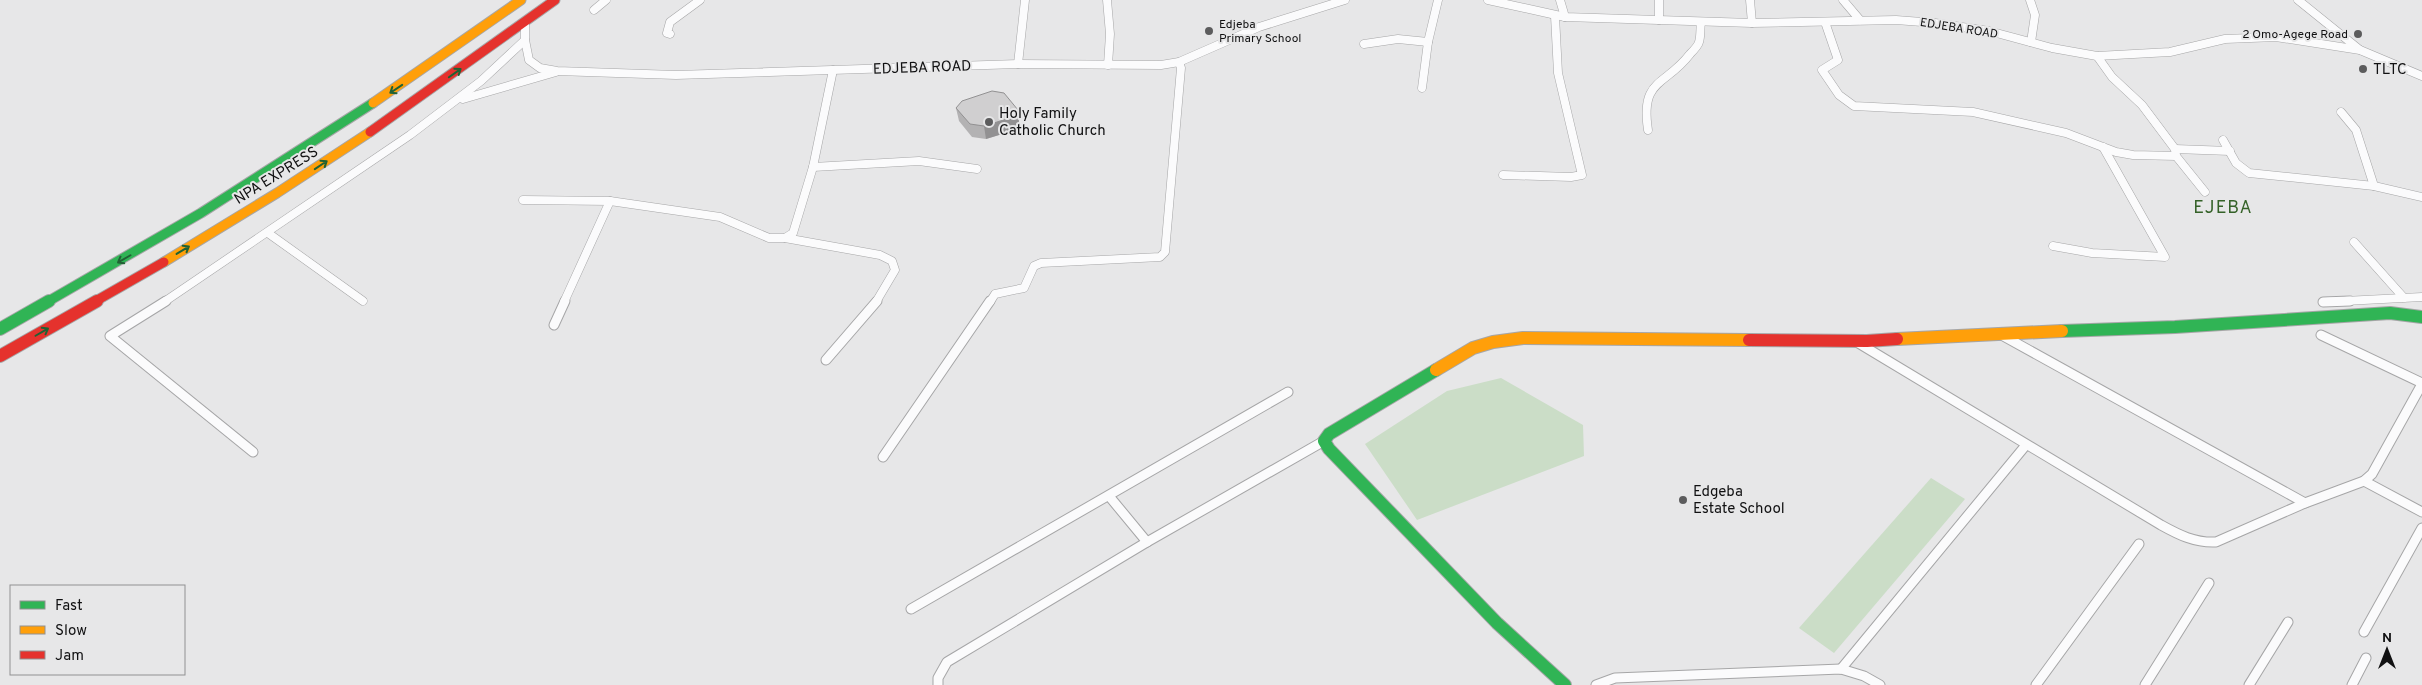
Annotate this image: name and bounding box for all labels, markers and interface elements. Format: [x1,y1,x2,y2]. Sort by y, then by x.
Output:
street label: EDJEBA ROAD [1919,15,1999,43]
place label: Edjeba Primary School [1219,17,1302,47]
marker: Edjeba Primary School [1203,25,1215,37]
place label: 2 Omo-Agege Road [2242,27,2348,43]
marker: 2 Omo-Agege Road [2352,28,2364,40]
street label: EDJEBA ROAD [872,57,972,80]
place label: TLTC [2373,61,2407,80]
marker: TLTC [2357,63,2369,75]
one-way arrow [448,68,462,78]
one-way arrow [389,84,403,94]
place label: Holy Family Catholic Church [999,105,1106,141]
marker: Holy Family Catholic Church [983,116,995,128]
street label: NPA EXPRESS [231,143,322,210]
one-way arrow [314,160,328,170]
district label: EJEBA [2193,197,2253,220]
one-way arrow [175,245,189,255]
one-way arrow [118,254,132,264]
one-way arrow [35,327,50,337]
place label: Edgeba Estate School [1693,483,1785,519]
marker: Edgeba Estate School [1677,494,1689,506]
legend [10,585,185,675]
text: Fast [55,597,83,616]
text: Slow [55,622,87,641]
north arrow [2362,625,2412,675]
text: N [2382,630,2392,647]
text: Jam [55,647,84,666]

